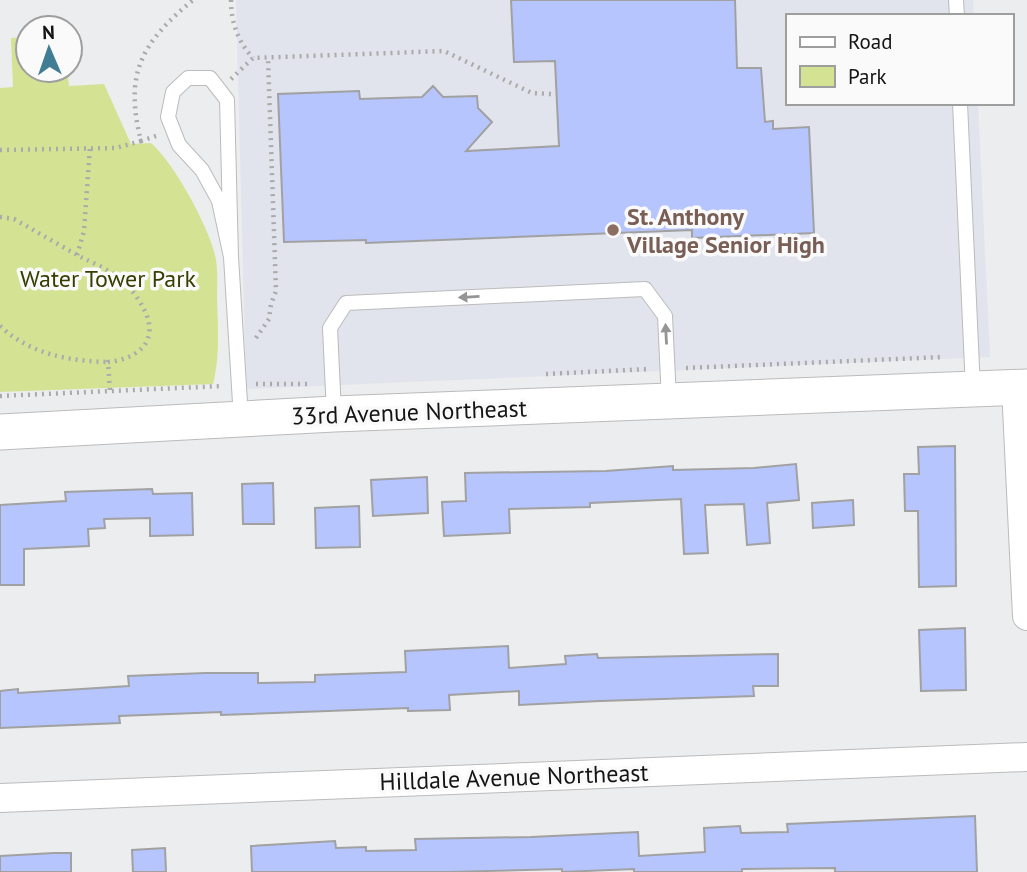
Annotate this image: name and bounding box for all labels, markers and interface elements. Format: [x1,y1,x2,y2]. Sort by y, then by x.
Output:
north arrow [14,14,84,84]
legend [786,14,1013,105]
text: N [42,20,55,44]
text: Road [848,28,892,55]
text: Park [848,63,887,90]
place label: St. Anthony Village Senior High [626,201,825,260]
marker: St. Anthony Village Senior High [605,222,621,238]
park label: Water Tower Park [20,263,196,294]
one-way arrow [458,292,480,303]
one-way arrow [661,322,672,344]
street label: 33rd Avenue Northeast [291,392,527,432]
street label: Hilldale Avenue Northeast [379,757,649,797]

